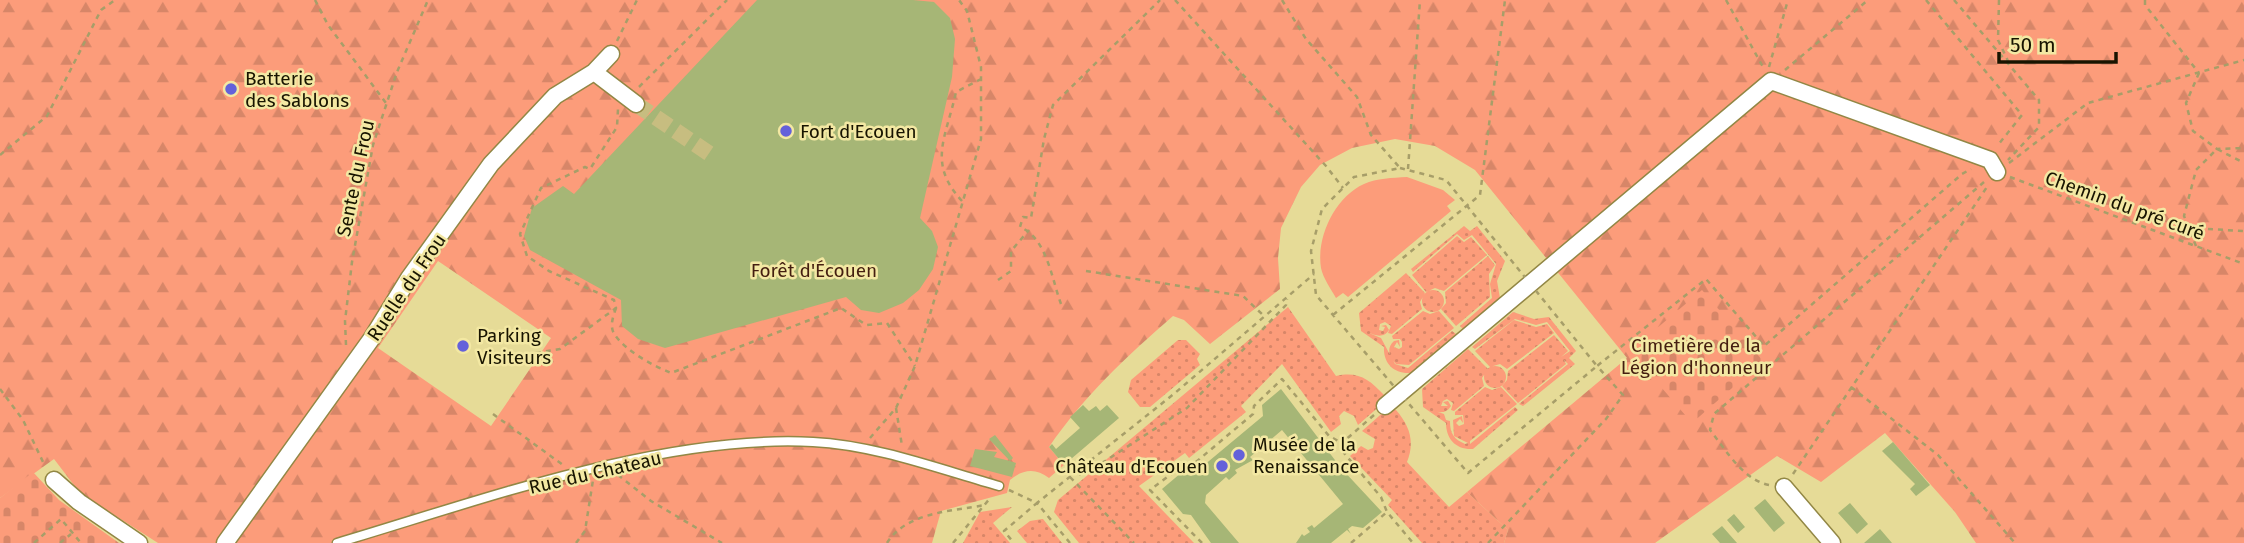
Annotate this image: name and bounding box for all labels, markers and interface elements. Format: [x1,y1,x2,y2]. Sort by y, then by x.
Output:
scale bar [1999,21,2116,65]
text: 50 m [2010,32,2056,58]
place label: Batterie des Sablons [245,67,349,112]
marker: Batterie des Sablons [223,81,239,97]
street label: Sente du Frou [332,118,379,239]
place label: Fort d'Ecouen [800,120,917,143]
marker: Fort d'Ecouen [778,123,794,139]
street label: Chemin du pré curé [2042,166,2208,245]
street label: Ruelle du Frou [362,229,451,345]
park label: Forêt d'Écouen [751,259,877,282]
place label: Parking Visiteurs [477,324,551,369]
park label: Cimetière de la Légion d'honneur [1621,334,1772,379]
marker: Parking Visiteurs [455,338,471,354]
place label: Musée de la Renaissance [1253,433,1359,478]
street label: Rue du Chateau [527,446,664,499]
marker: Musée de la Renaissance [1231,447,1247,463]
place label: Château d'Ecouen [1055,455,1208,478]
marker: Château d'Ecouen [1214,458,1230,474]

